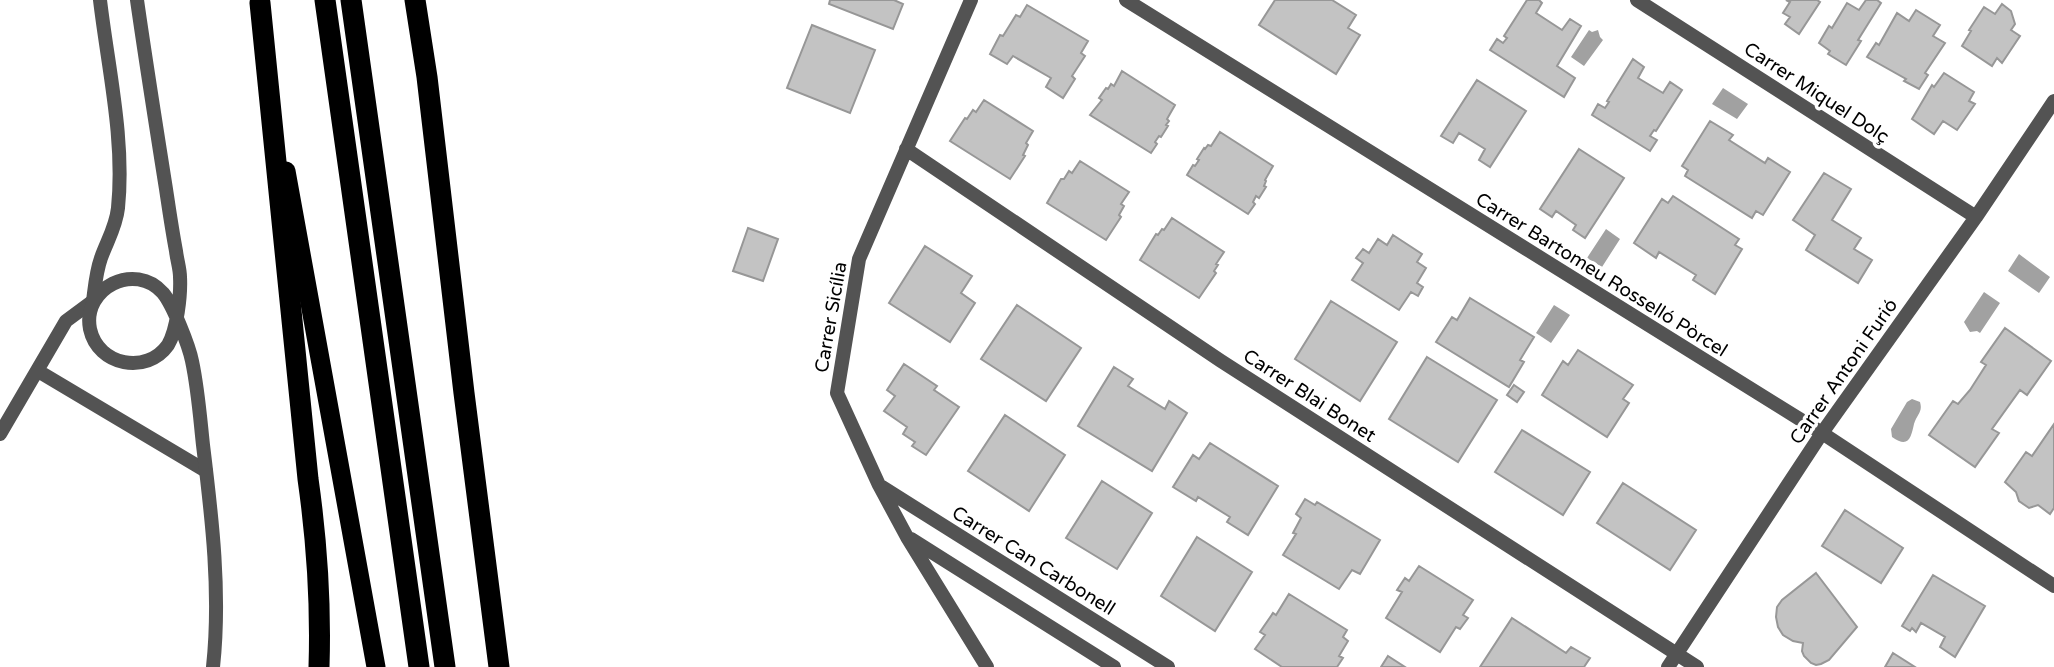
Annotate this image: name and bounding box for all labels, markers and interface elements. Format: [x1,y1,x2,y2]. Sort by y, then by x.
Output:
street label: Carrer Miquel Dolç [1740,38,1893,148]
street label: Carrer Bartomeu Rosselló Pòrcel [1472,188,1731,362]
street label: Carrer Sicília [810,260,852,374]
street label: Carrer Antoni Furió [1785,295,1902,449]
street label: Carrer Blai Bonet [1239,345,1380,447]
street label: Carrer Can Carbonell [948,502,1119,620]

